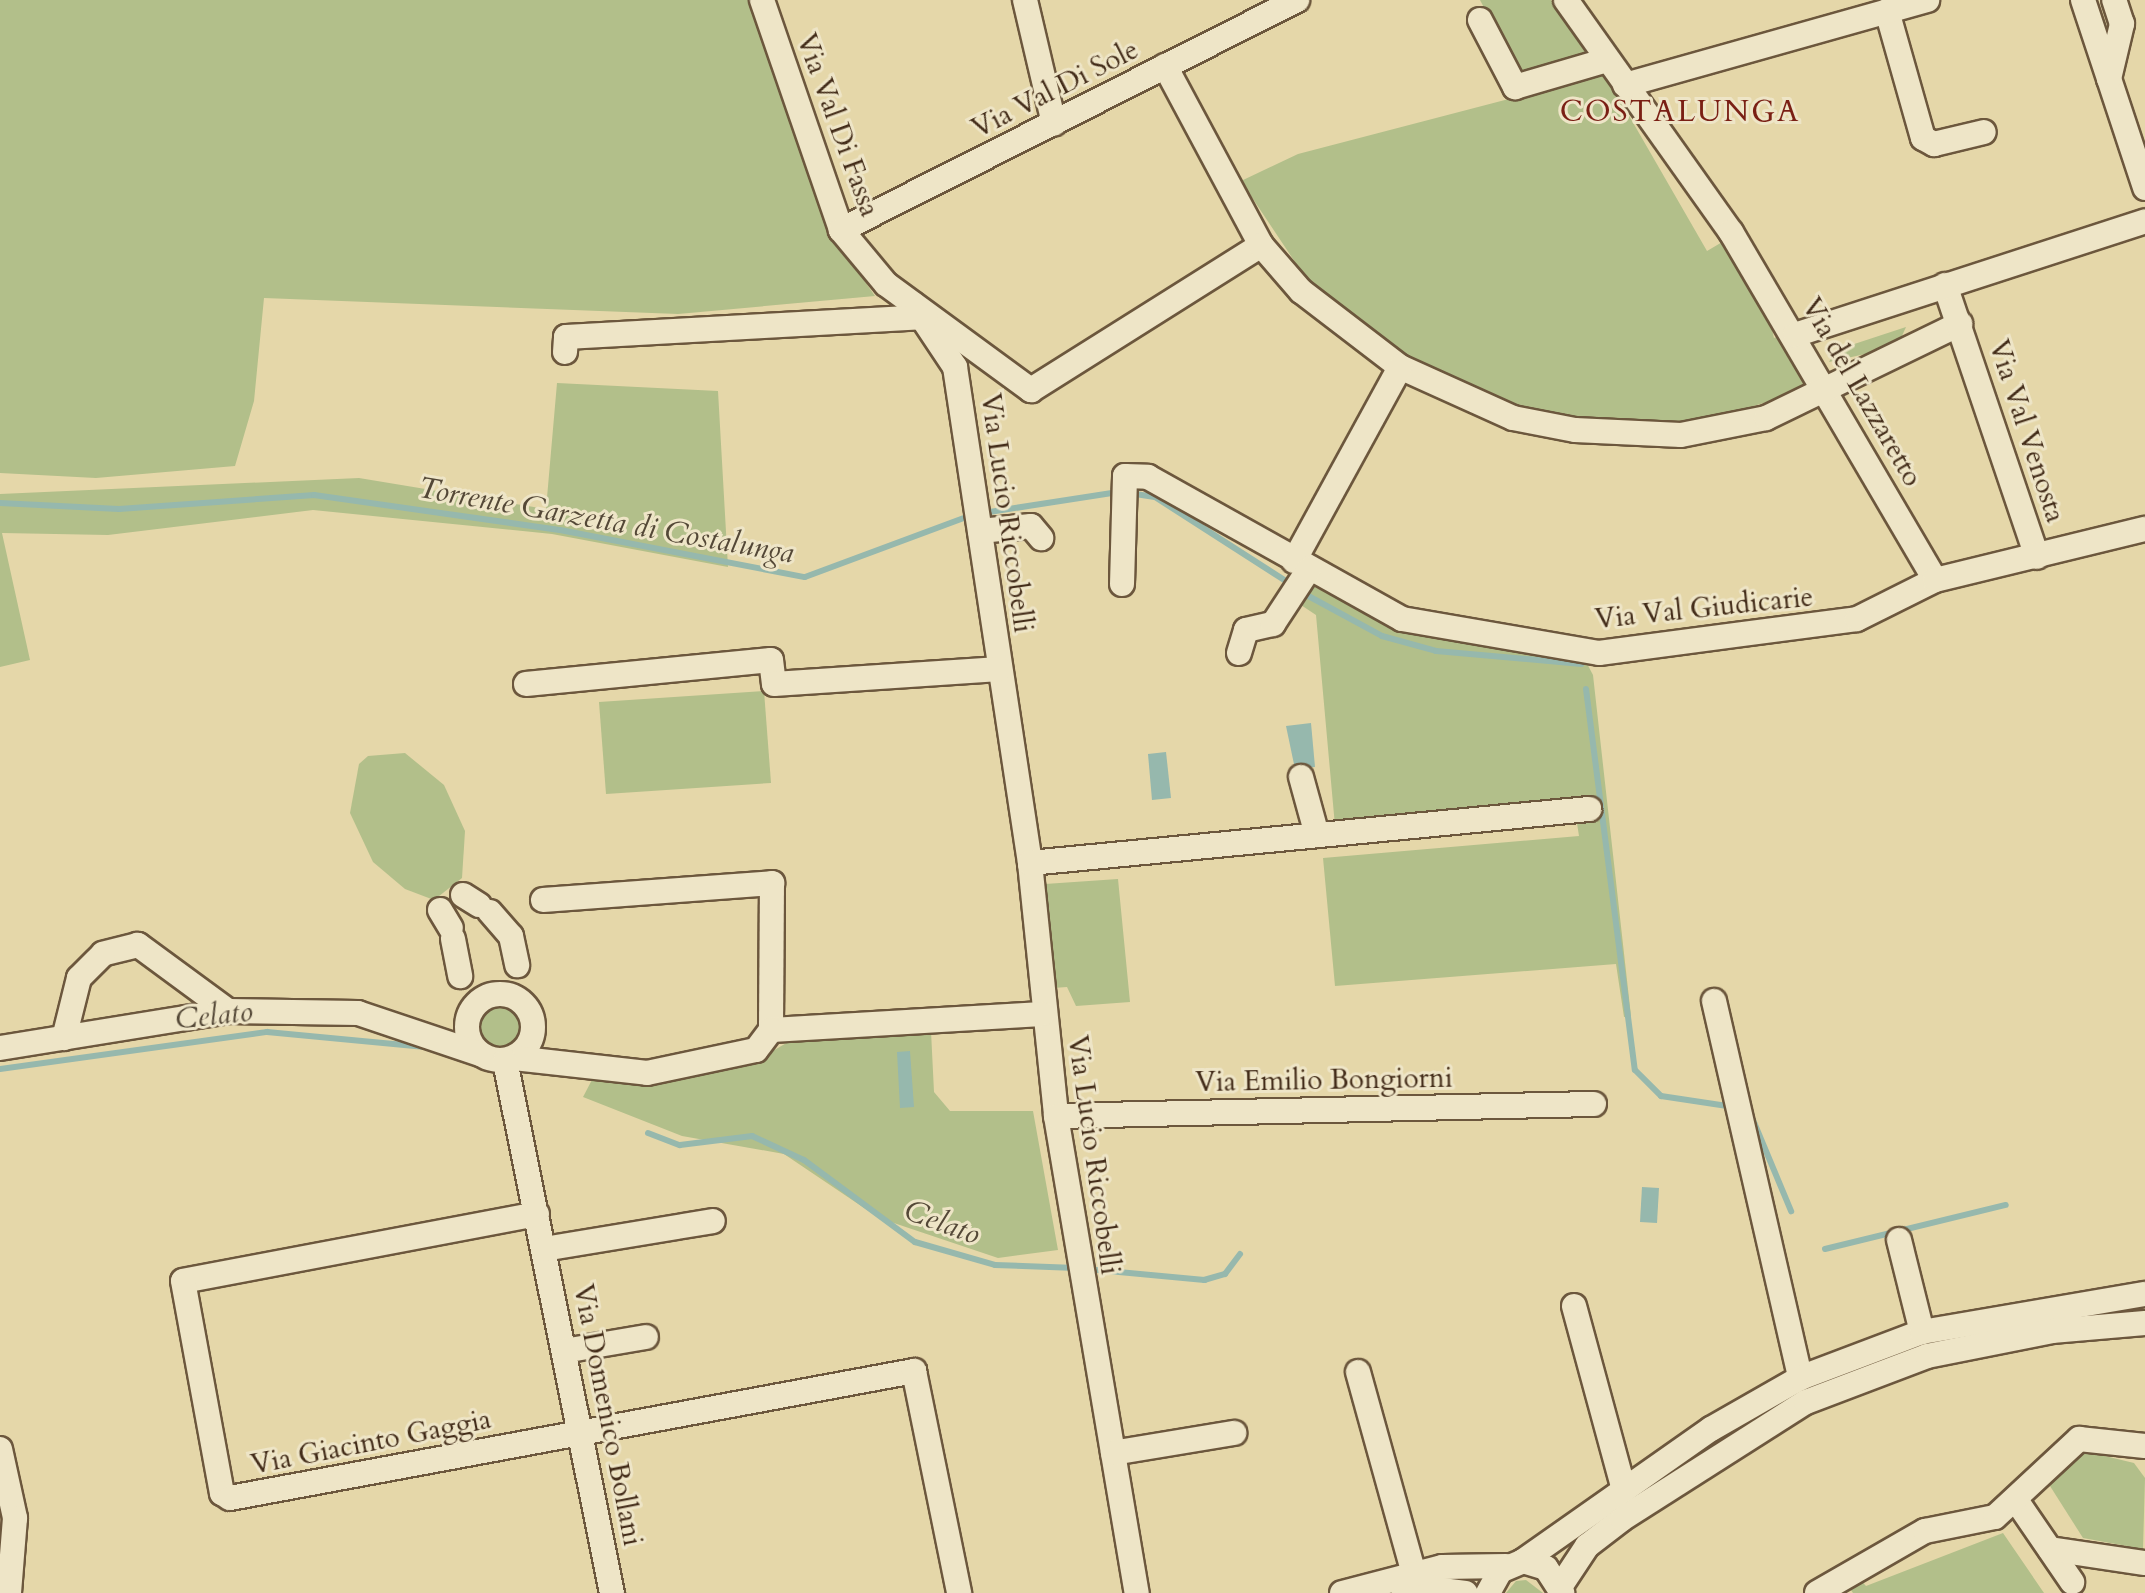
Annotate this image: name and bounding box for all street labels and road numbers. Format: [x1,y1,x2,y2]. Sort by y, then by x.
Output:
street label: Via Val Di Fassa [789,29,887,221]
street label: Via Val Di Sole [966,33,1144,145]
street label: Via del Lazzaretto [1794,292,1930,492]
street label: Via Val Venosta [1982,335,2072,527]
street label: Via Lucio Riccobelli [974,391,1040,635]
street label: Via Val Giudicarie [1593,580,1815,636]
street label: Via Lucio Riccobelli [1061,1033,1127,1277]
street label: Via Emilio Bongiorni [1195,1061,1453,1099]
street label: Via Domenico Bollani [566,1281,650,1549]
street label: Via Giacinto Gaggia [248,1402,494,1482]

